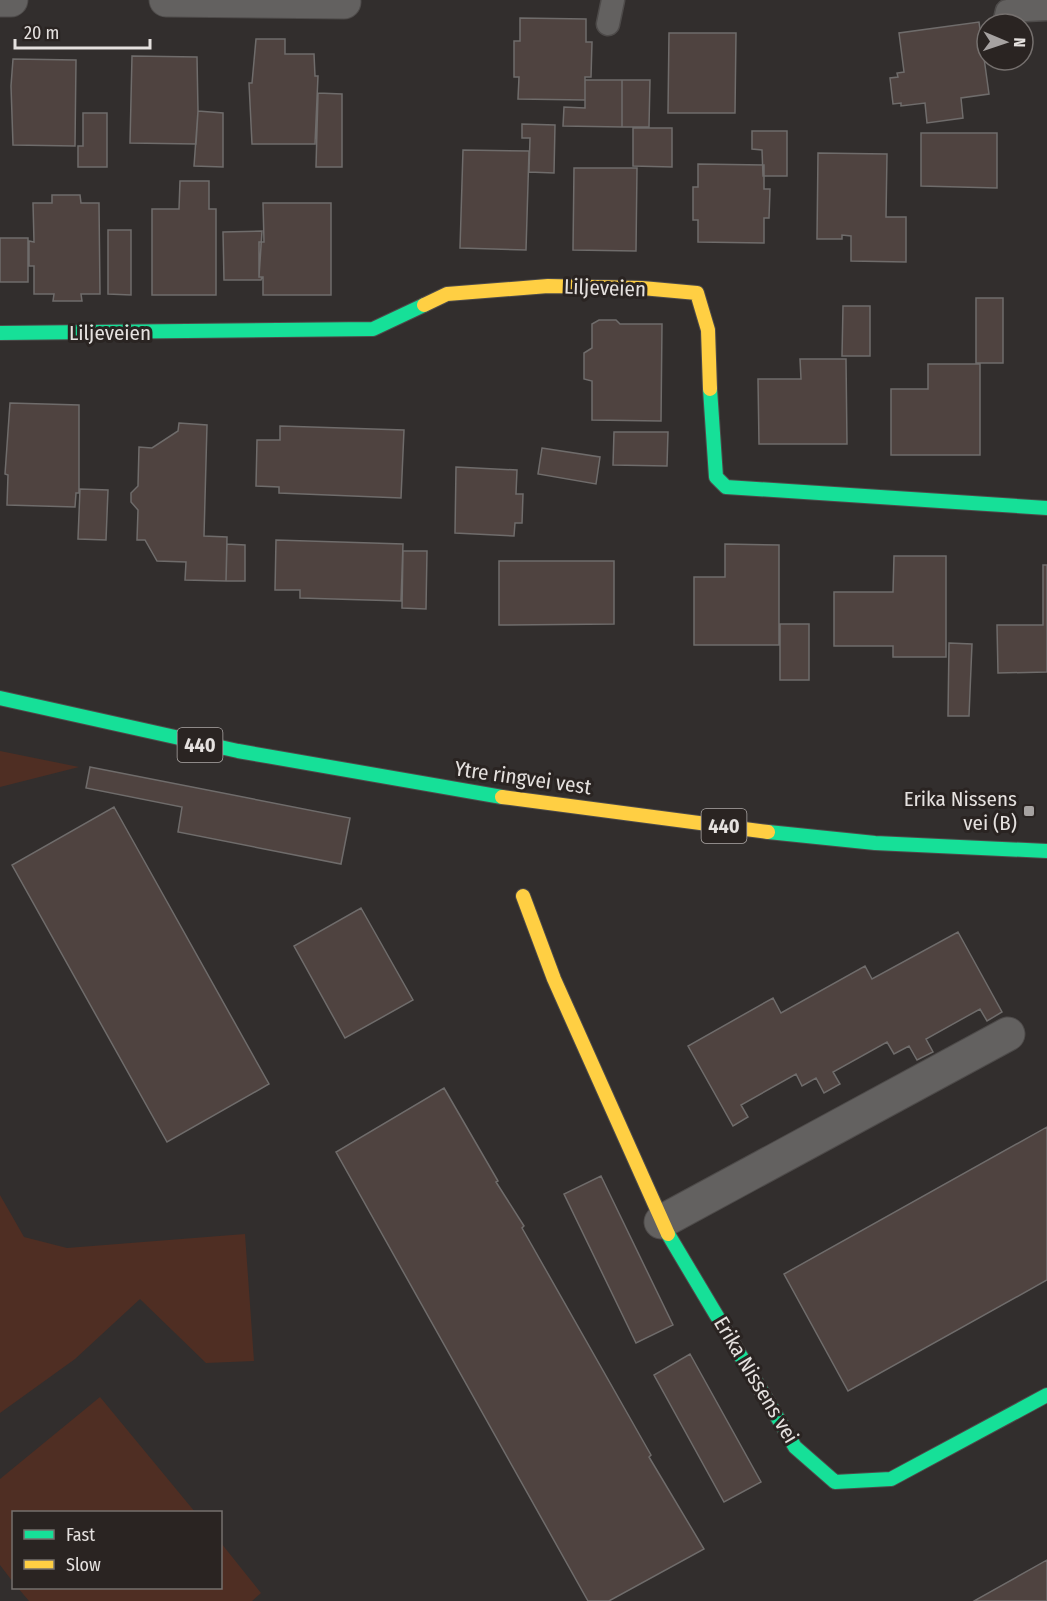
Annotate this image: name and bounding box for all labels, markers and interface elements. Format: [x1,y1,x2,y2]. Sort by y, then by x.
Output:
scale bar [15,12,150,50]
north arrow [975,12,1035,72]
text: 20 m [24,22,59,44]
text: N [1010,37,1029,48]
street label: Liljeveien [564,274,646,302]
street label: Liljeveien [69,320,151,346]
road number: 440 [178,728,222,762]
street label: Ytre ringvei vest [453,756,593,800]
place label: Erika Nissens vei (B) [904,786,1017,836]
marker: Erika Nissens vei (B) [1022,804,1036,818]
road number: 440 [702,809,746,843]
street label: Erika Nissens vei [708,1312,804,1448]
legend [12,1511,222,1589]
text: Fast [66,1524,95,1546]
text: Slow [66,1554,101,1576]

